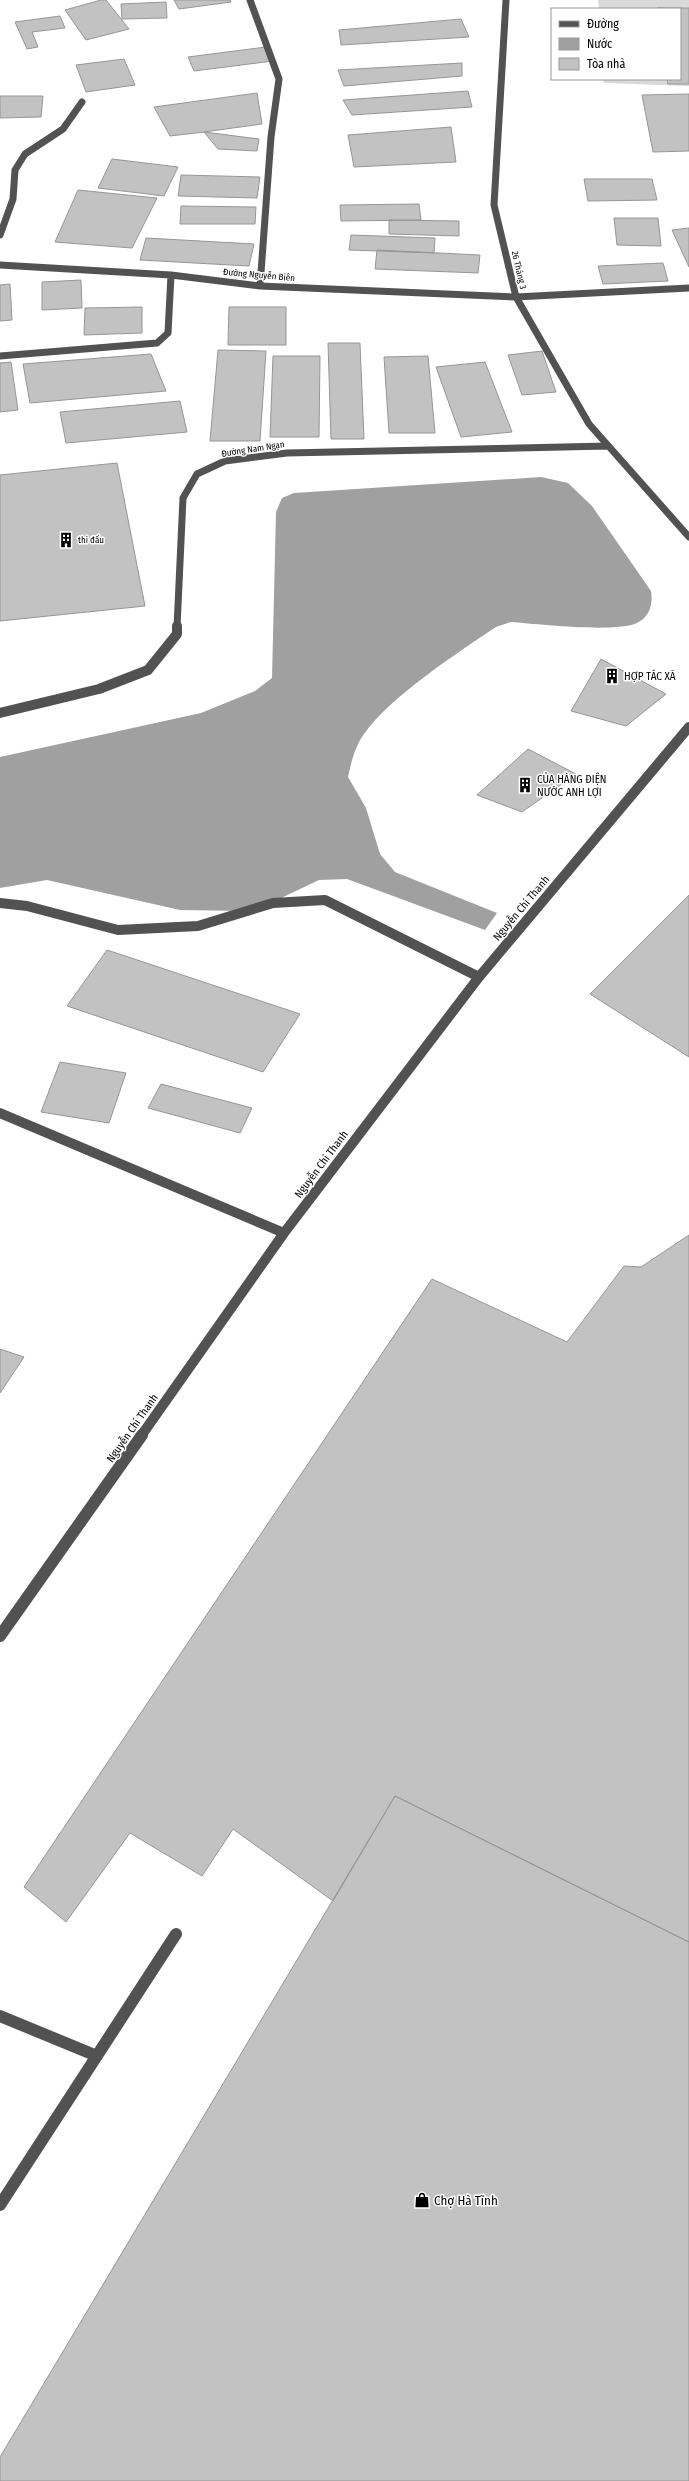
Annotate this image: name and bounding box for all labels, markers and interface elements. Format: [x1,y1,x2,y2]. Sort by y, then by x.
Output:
legend [551,8,681,80]
text: Đường [587,17,619,31]
text: Nước [587,37,612,51]
text: Tòa nhà [587,57,625,71]
street label: 26 Tháng 3 [510,250,528,290]
street label: Đường Nguyễn Biên [223,267,296,283]
street label: Đường Nam Ngạn [221,439,285,459]
building icon: thi đấu [57,531,75,549]
place label: thi đấu [78,534,104,545]
building icon: HỢP TÁC XÃ [603,667,621,685]
place label: HỢP TÁC XÃ [624,669,676,683]
place label: CỦA HÀNG ĐIỆN NƯỚC ANH LỢI [537,772,606,799]
building icon: CỦA HÀNG ĐIỆN NƯỚC ANH LỢI [516,776,534,794]
street label: Nguyễn Chí Thanh [490,873,552,943]
street label: Nguyễn Chí Thanh [292,1128,351,1200]
street label: Nguyễn Chí Thanh [104,1392,161,1465]
shop icon: Chợ Hà Tĩnh [413,2191,431,2209]
place label: Chợ Hà Tĩnh [434,2193,498,2208]

